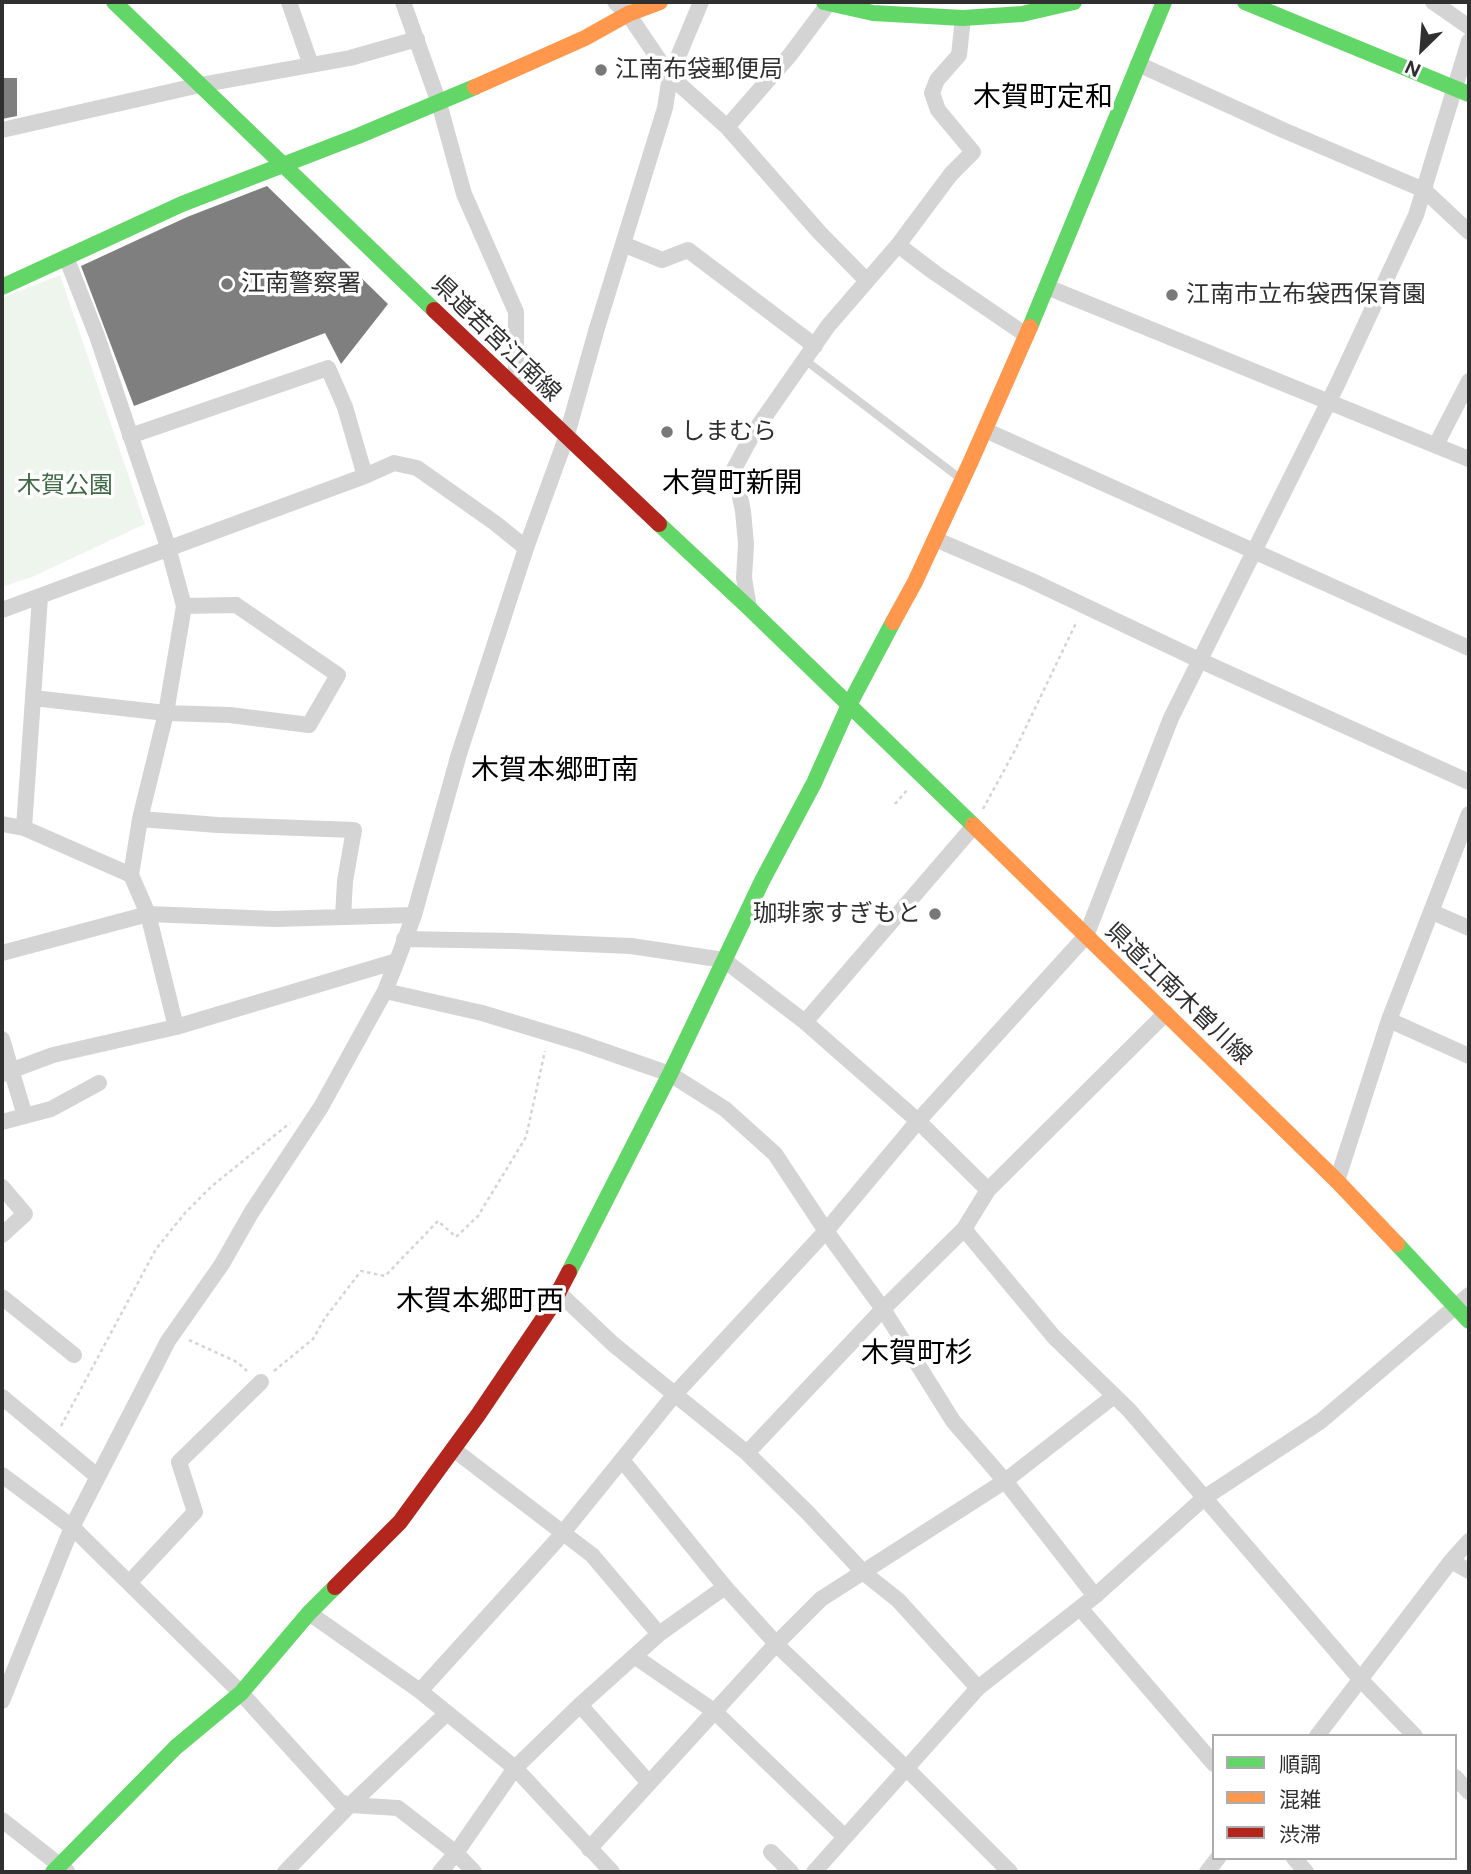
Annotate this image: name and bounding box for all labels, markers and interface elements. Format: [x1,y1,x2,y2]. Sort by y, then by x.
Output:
north arrow [1387,14,1457,84]
text: N [1401,55,1424,82]
place label: 江南布袋郵便局 [615,56,783,84]
marker: 江南布袋郵便局 [593,62,609,78]
district label: 木賀町定和 [973,81,1113,115]
place label: 江南警察署 [241,270,361,298]
street label: 県道若宮江南線 [426,270,566,408]
marker: 江南警察署 [219,276,235,292]
place label: 江南市立布袋西保育園 [1186,281,1426,309]
marker: 江南市立布袋西保育園 [1164,287,1180,303]
place label: しまむら [681,418,777,446]
marker: しまむら [659,424,675,440]
district label: 木賀町新開 [662,467,802,501]
park label: 木賀公園 [17,472,113,500]
district label: 木賀本郷町南 [471,754,639,788]
place label: 珈琲家すぎもと [753,900,921,928]
marker: 珈琲家すぎもと [927,906,943,922]
street label: 県道江南木曽川線 [1099,917,1257,1071]
district label: 木賀本郷町西 [396,1285,564,1319]
district label: 木賀町杉 [861,1337,973,1371]
legend [1212,1734,1457,1860]
text: 順調 [1279,1752,1321,1777]
text: 混雑 [1279,1787,1321,1812]
text: 渋滞 [1279,1822,1321,1847]

